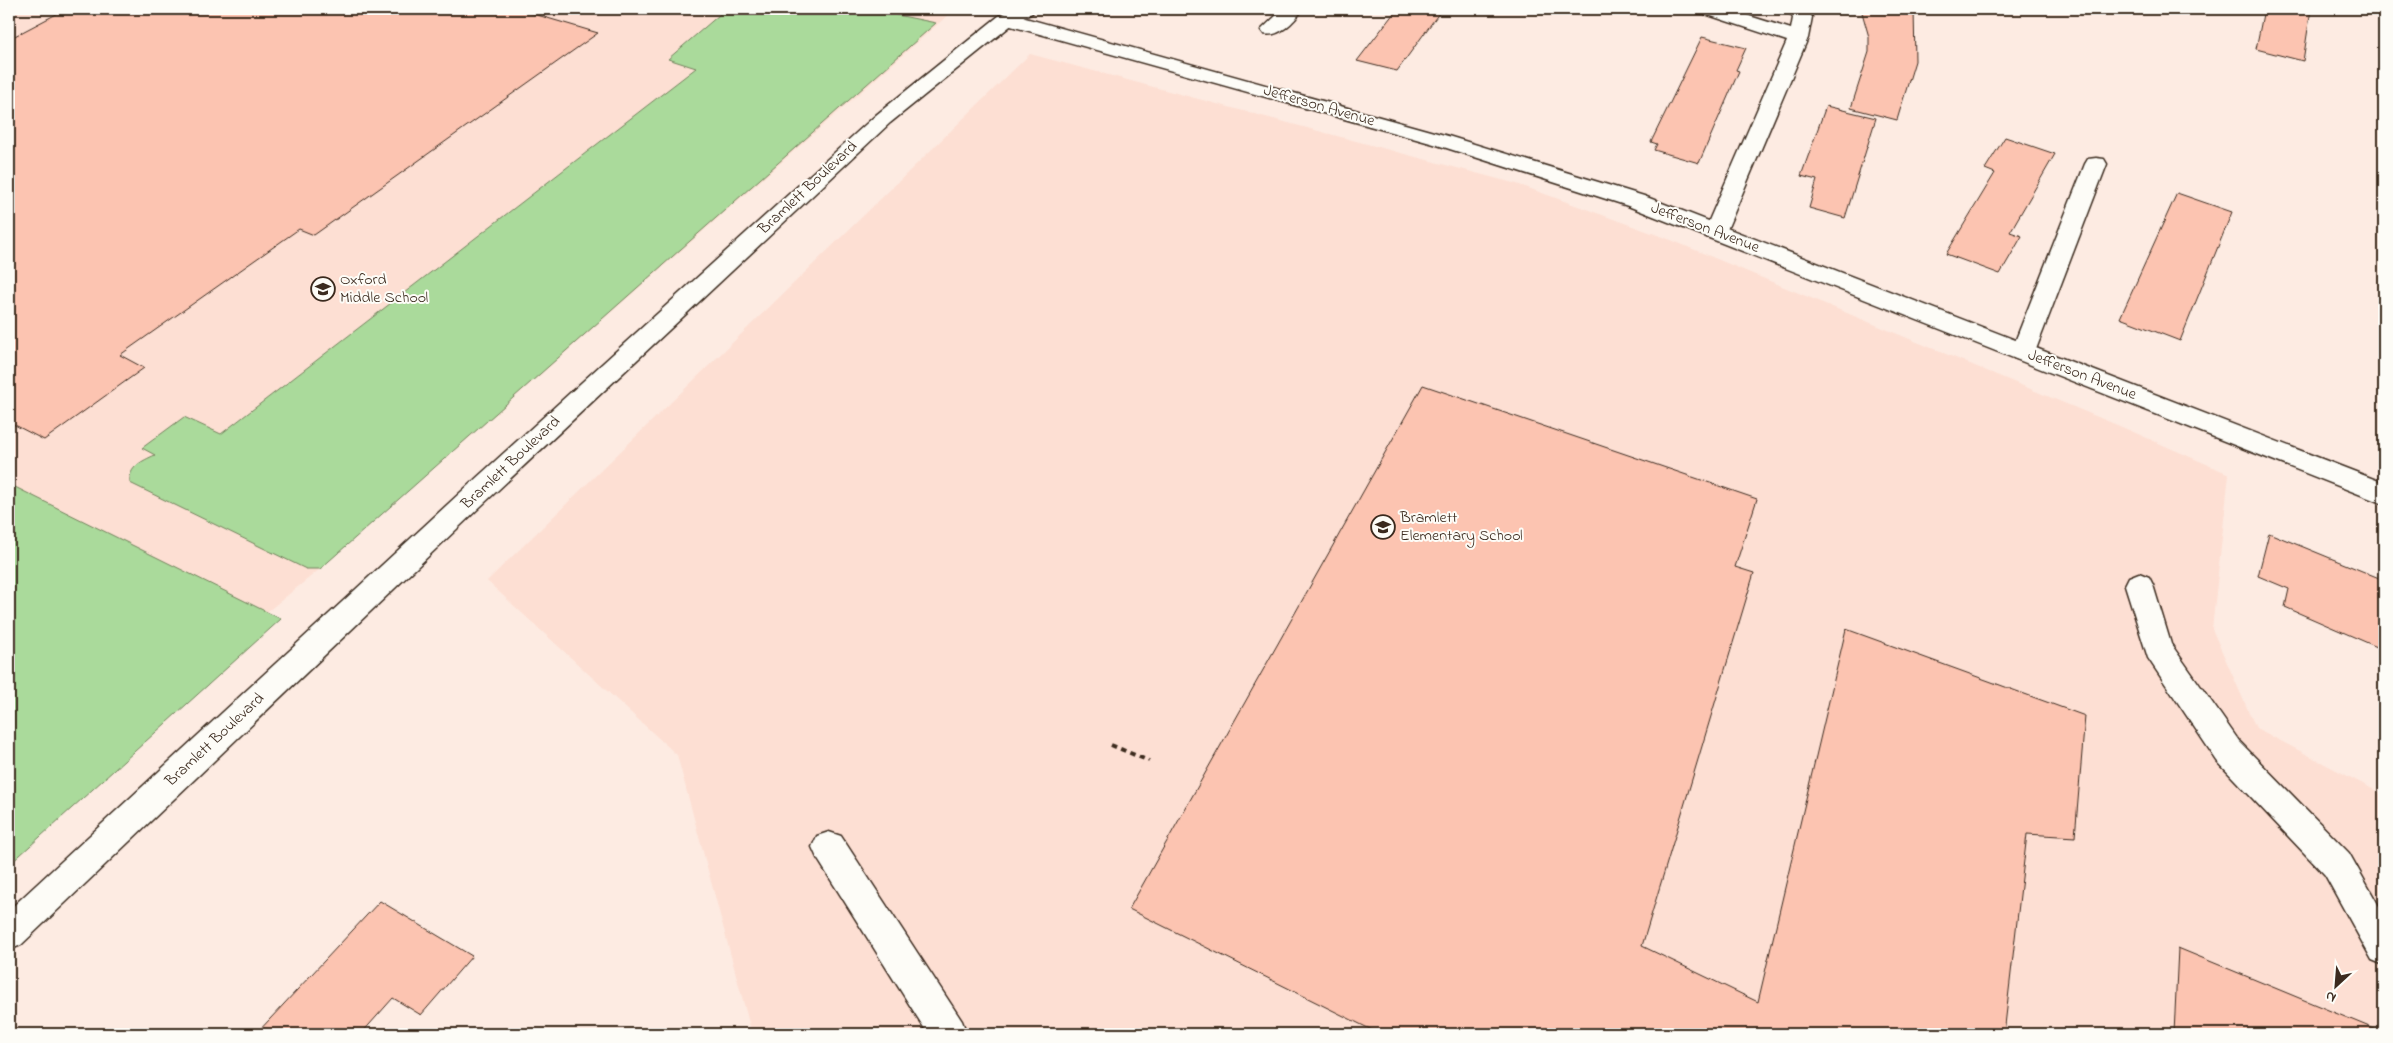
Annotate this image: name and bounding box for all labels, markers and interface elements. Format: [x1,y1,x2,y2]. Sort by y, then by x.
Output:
street label: Jefferson Avenue [1261,79,1378,134]
street label: Bramlett Boulevard [752,136,863,241]
street label: Jefferson Avenue [1647,196,1764,260]
place label: Oxford Middle School [340,268,429,310]
school or university icon: Oxford Middle School [310,276,336,302]
street label: Jefferson Avenue [2024,343,2141,407]
street label: Bramlett Boulevard [455,411,566,516]
place label: Bramlett Elementary School [1399,506,1523,548]
school or university icon: Bramlett Elementary School [1370,514,1396,540]
street label: Bramlett Boulevard [159,688,270,793]
north arrow [2310,960,2360,1010]
text: N [2322,985,2340,1008]

